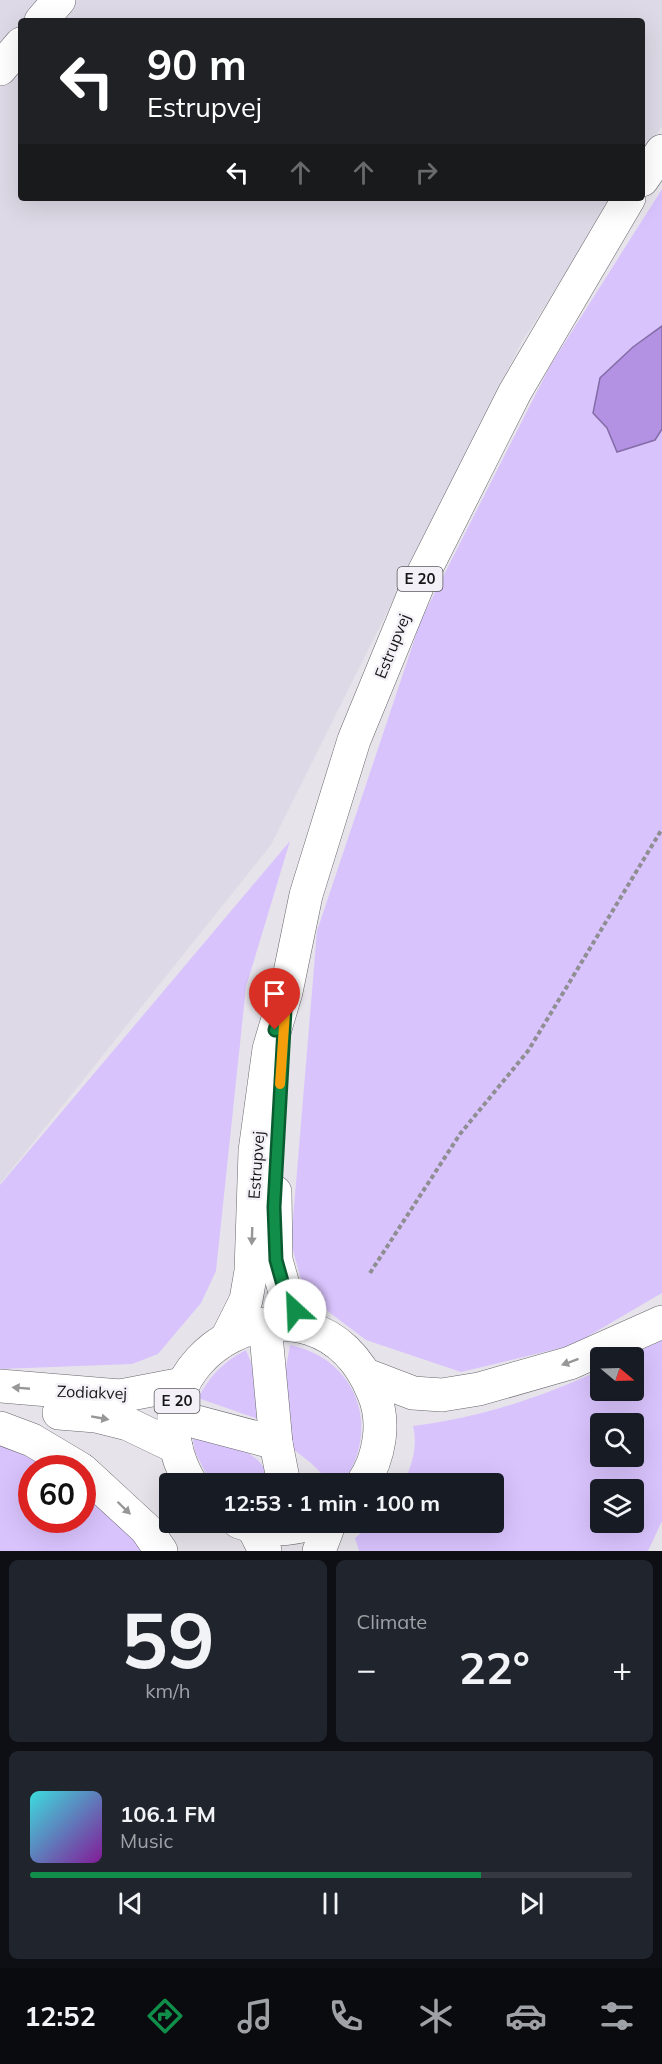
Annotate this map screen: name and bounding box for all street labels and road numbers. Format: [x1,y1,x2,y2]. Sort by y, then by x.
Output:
road number: E 20 [398,567,442,591]
street label: Estrupvej [370,611,414,681]
street label: Estrupvej [244,1130,268,1200]
street label: Zodiakvej [57,1381,127,1403]
road number: E 20 [154,1389,200,1413]

